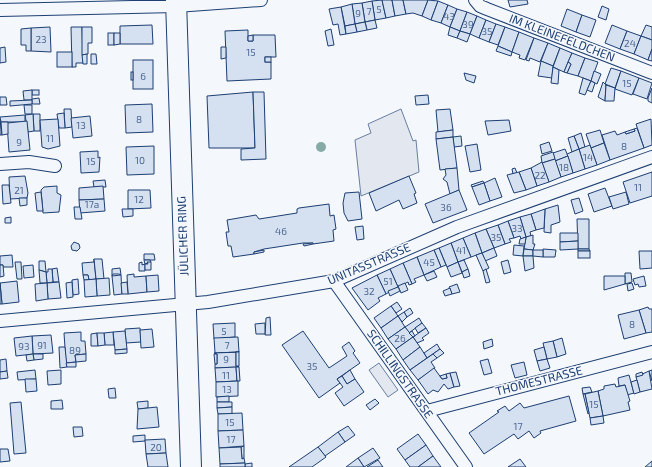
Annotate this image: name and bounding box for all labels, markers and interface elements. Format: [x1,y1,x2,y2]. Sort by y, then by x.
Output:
house number: 5 [376,3,382,15]
house number: 7 [366,5,372,17]
house number: 9 [355,7,361,19]
house number: 43 [443,10,455,22]
street label: IM KLEINEFELDCHEN [508,10,617,64]
house number: 39 [462,18,474,30]
house number: 35 [482,25,492,37]
house number: 23 [35,33,47,45]
house number: 24 [624,37,636,49]
house number: 15 [246,46,256,58]
house number: 6 [140,70,146,82]
house number: 15 [622,77,632,89]
house number: 8 [136,113,142,125]
house number: 13 [76,119,86,131]
house number: 11 [46,132,54,144]
house number: 9 [16,136,22,148]
house number: 8 [621,140,627,152]
house number: 14 [583,151,593,163]
house number: 10 [135,154,145,166]
house number: 15 [86,155,96,167]
house number: 18 [559,161,569,173]
house number: 22 [534,169,546,181]
house number: 11 [634,181,642,193]
house number: 21 [14,184,24,196]
house number: 12 [134,193,144,205]
street label: JÜLICHER RING [174,196,190,276]
house number: 17a [85,198,99,210]
house number: 36 [440,201,452,213]
house number: 33 [511,222,523,234]
house number: 46 [275,225,287,237]
house number: 35 [491,231,501,243]
street label: UNITASSTRASSE [325,239,412,287]
house number: 41 [456,244,466,256]
house number: 45 [423,256,435,268]
house number: 51 [383,275,393,287]
house number: 32 [363,285,375,297]
house number: 8 [629,318,635,330]
house number: 5 [221,325,227,337]
street label: SCHILLINGSTRASSE [365,326,437,421]
house number: 26 [394,332,406,344]
house number: 91 [37,339,47,351]
house number: 7 [224,339,230,351]
house number: 93 [18,340,30,352]
house number: 89 [69,344,81,356]
house number: 9 [223,353,229,365]
house number: 35 [307,360,317,372]
street label: THOMESTRASSE [494,362,584,398]
house number: 11 [222,369,230,381]
house number: 13 [222,383,232,395]
house number: 15 [589,398,599,410]
house number: 15 [225,416,235,428]
house number: 17 [513,420,523,432]
house number: 17 [226,433,236,445]
house number: 20 [150,441,162,453]

